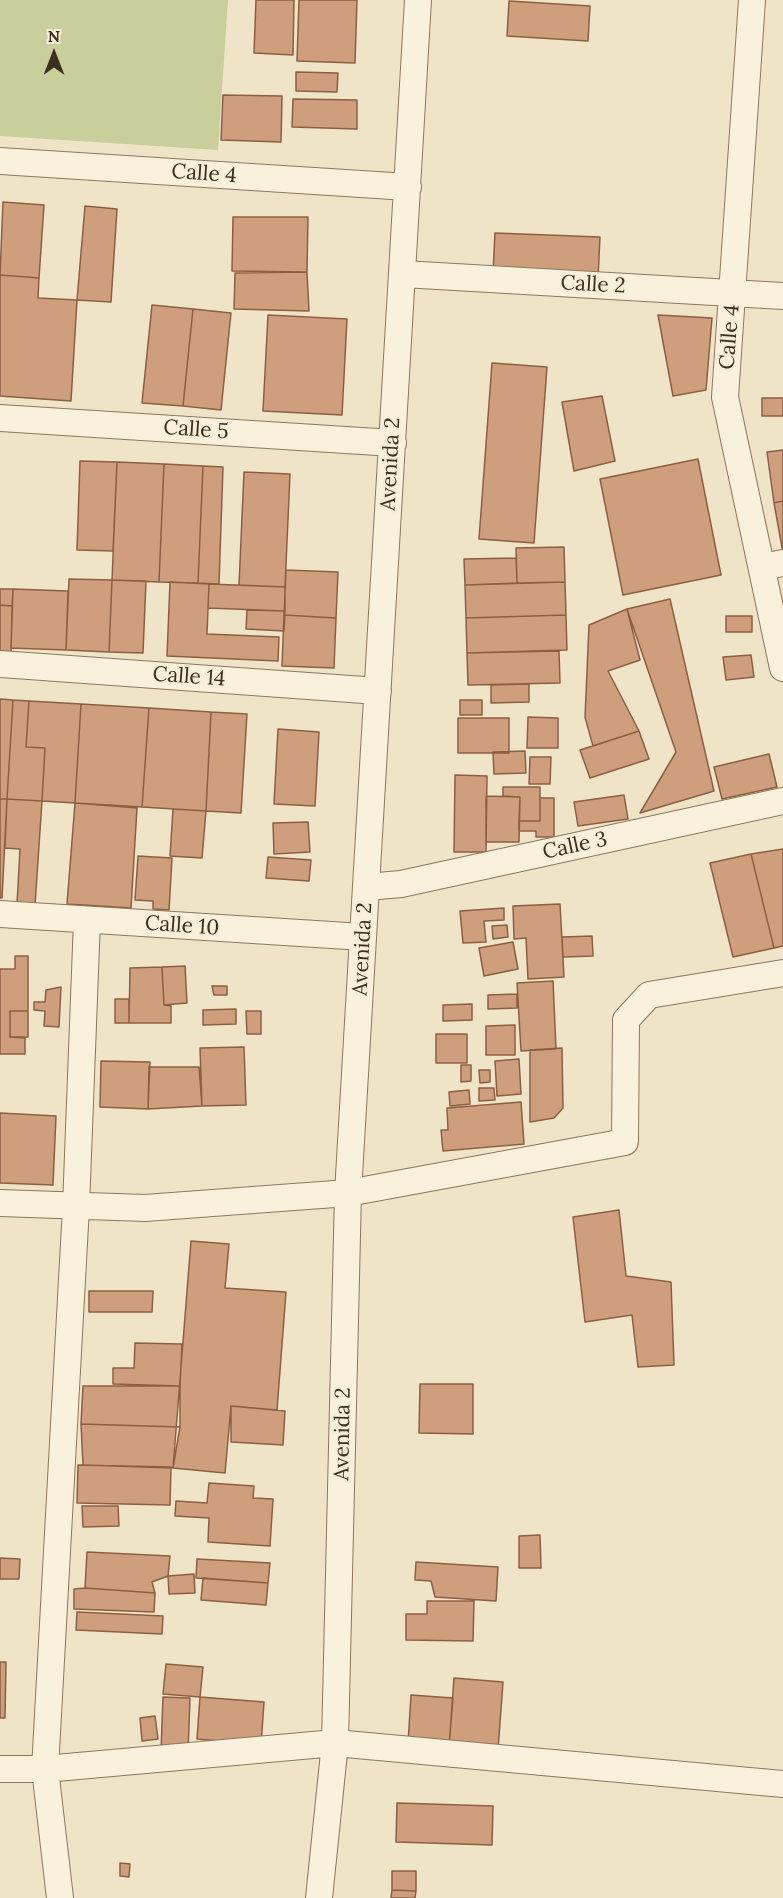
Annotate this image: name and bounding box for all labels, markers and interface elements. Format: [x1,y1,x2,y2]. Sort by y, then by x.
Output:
north arrow [24,24,84,84]
text: N [48,26,60,46]
street label: Calle 4 [171,159,237,189]
street label: Calle 2 [560,271,626,299]
street label: Calle 4 [715,303,745,371]
street label: Calle 5 [163,415,229,445]
street label: Avenida 2 [376,417,406,511]
street label: Calle 14 [152,662,226,692]
street label: Calle 3 [540,827,610,865]
street label: Avenida 2 [348,902,378,996]
street label: Calle 10 [144,911,220,941]
street label: Avenida 2 [330,1387,356,1481]

